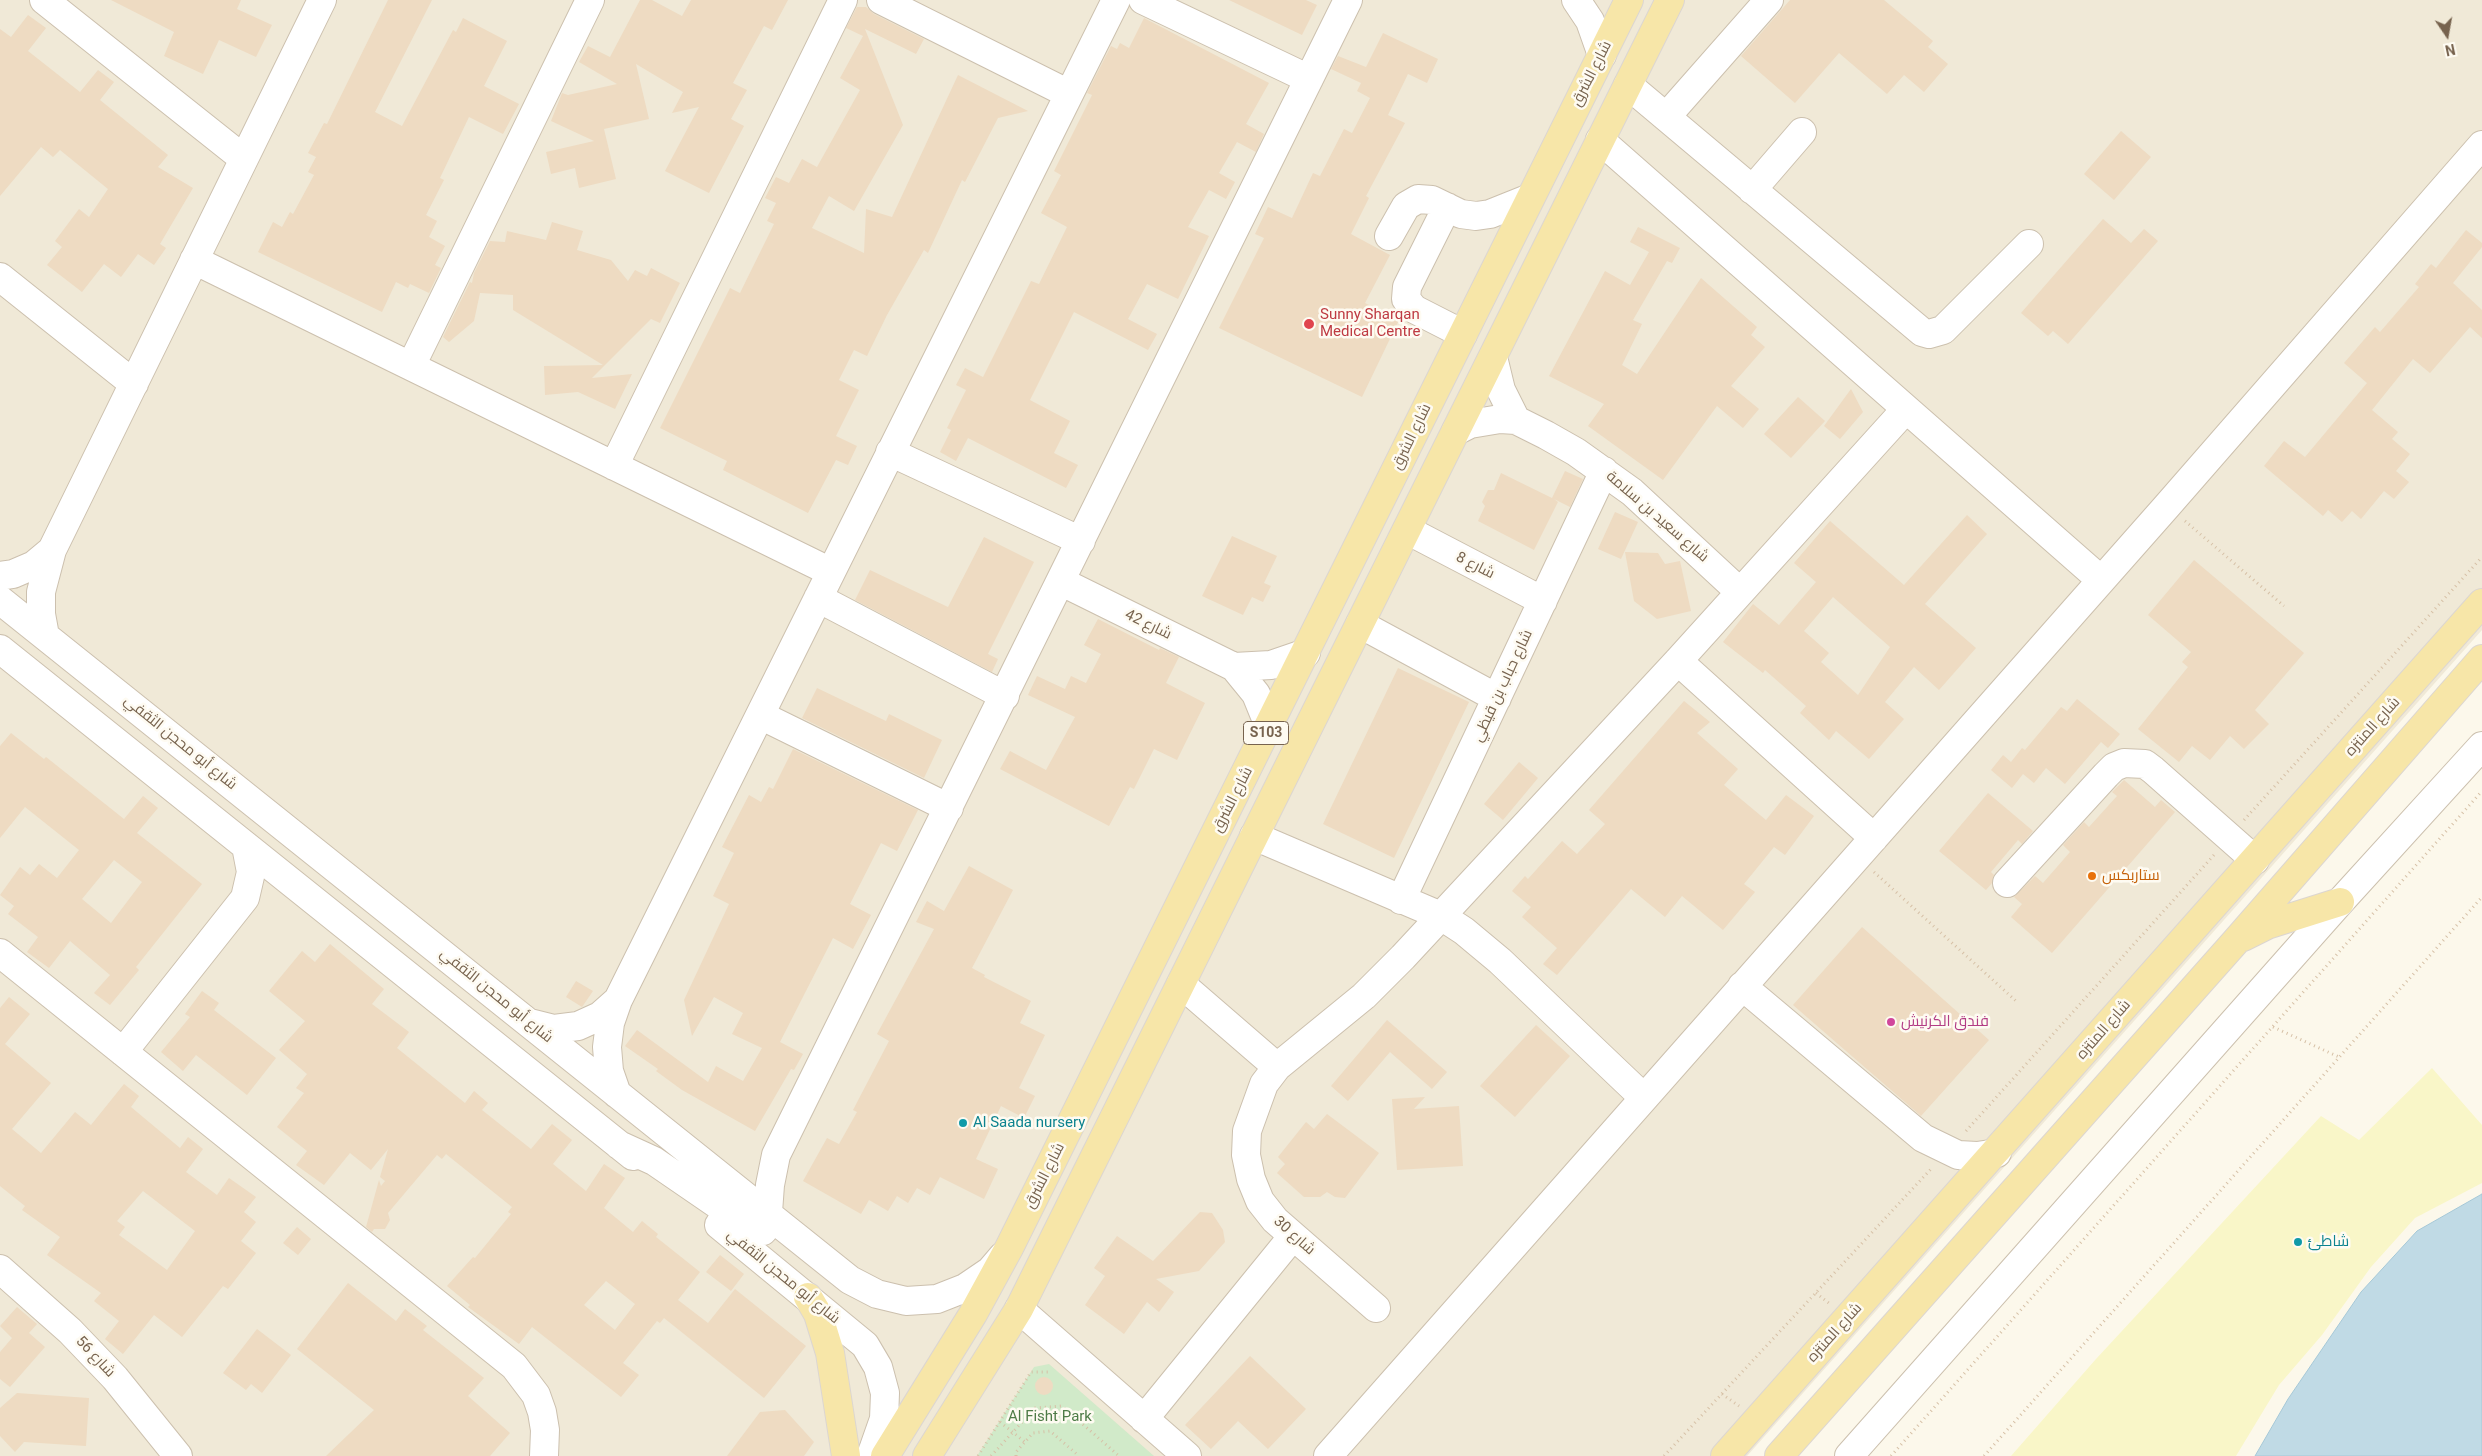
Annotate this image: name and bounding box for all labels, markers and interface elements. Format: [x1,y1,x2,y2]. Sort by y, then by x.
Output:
north arrow [2422,10,2472,60]
street label: شارع الشرق [1568,38,1616,110]
text: N [2444,41,2457,59]
place label: Sunny Sharqan Medical Centre [1320,306,1420,341]
marker: Sunny Sharqan Medical Centre [1302,317,1316,331]
street label: شارع الشرق [1388,401,1436,473]
street label: شارع سعيد بن سلامة [1602,468,1712,566]
street label: شارع 8 [1453,549,1497,583]
street label: شارع 42 [1122,606,1174,644]
street label: شارع حباب بن قيظي [1469,627,1537,745]
street label: شارع أبو محجن الثقفي [120,692,240,794]
street label: شارع المنتزه [2342,694,2404,760]
road number: S103 [1244,721,1288,744]
street label: شارع الشرق [1209,764,1257,836]
place label: ستاربكس [2102,867,2160,885]
marker: ستاربكس [2086,870,2098,882]
street label: شارع أبو محجن الثقفي [436,945,556,1047]
street label: شارع المنتزه [2073,996,2135,1064]
place label: فندق الكرنيش [1901,1013,1989,1031]
marker: فندق الكرنيش [1885,1016,1897,1028]
place label: Al Saada nursery [973,1114,1085,1132]
marker: Al Saada nursery [957,1117,969,1129]
street label: شارع الشرق [1021,1140,1069,1212]
street label: شارع 30 [1270,1213,1318,1259]
street label: شارع أبو محجن الثقفي [723,1226,843,1328]
place label: شاطئ [2308,1233,2349,1251]
marker: شاطئ [2292,1236,2304,1248]
street label: شارع المنتزه [1804,1300,1866,1366]
street label: شارع 56 [71,1333,119,1381]
park label: Al Fisht Park [1008,1408,1092,1426]

